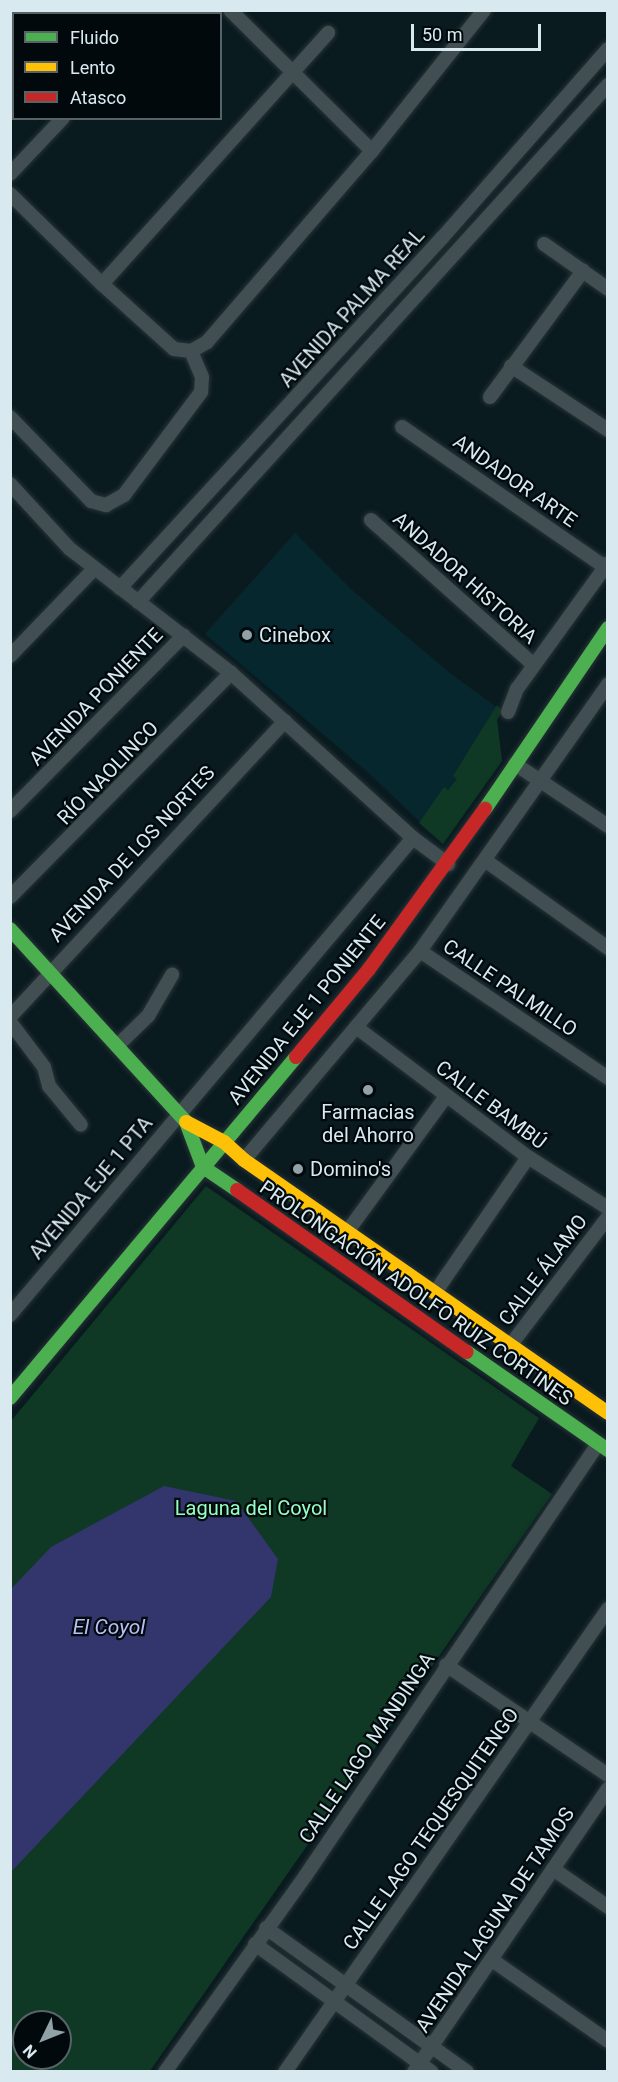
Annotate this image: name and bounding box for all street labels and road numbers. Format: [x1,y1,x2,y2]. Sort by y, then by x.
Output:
street label: AVENIDA PALMA REAL [274,224,430,392]
street label: ANDADOR ARTE [449,429,581,533]
street label: ANDADOR HISTORIA [388,507,542,649]
street label: AVENIDA PONIENTE [24,623,168,771]
street label: RÍO NAOLINCO [53,716,163,830]
street label: AVENIDA DE LOS NORTES [44,761,220,947]
street label: AVENIDA EJE 1 PONIENTE [223,911,391,1109]
street label: CALLE PALMILLO [438,934,582,1042]
street label: CALLE BAMBÚ [431,1056,551,1154]
street label: AVENIDA EJE 1 PTA [24,1112,158,1264]
street label: PROLONGACIÓN ADOLFO RUIZ CORTINES [255,1175,577,1411]
street label: CALLE ÁLAMO [494,1210,592,1330]
street label: CALLE LAGO MANDINGA [294,1648,440,1848]
street label: CALLE LAGO TEQUESQUITENGO [338,1703,524,1955]
street label: AVENIDA LAGUNA DE TAMOS [411,1803,579,2037]

